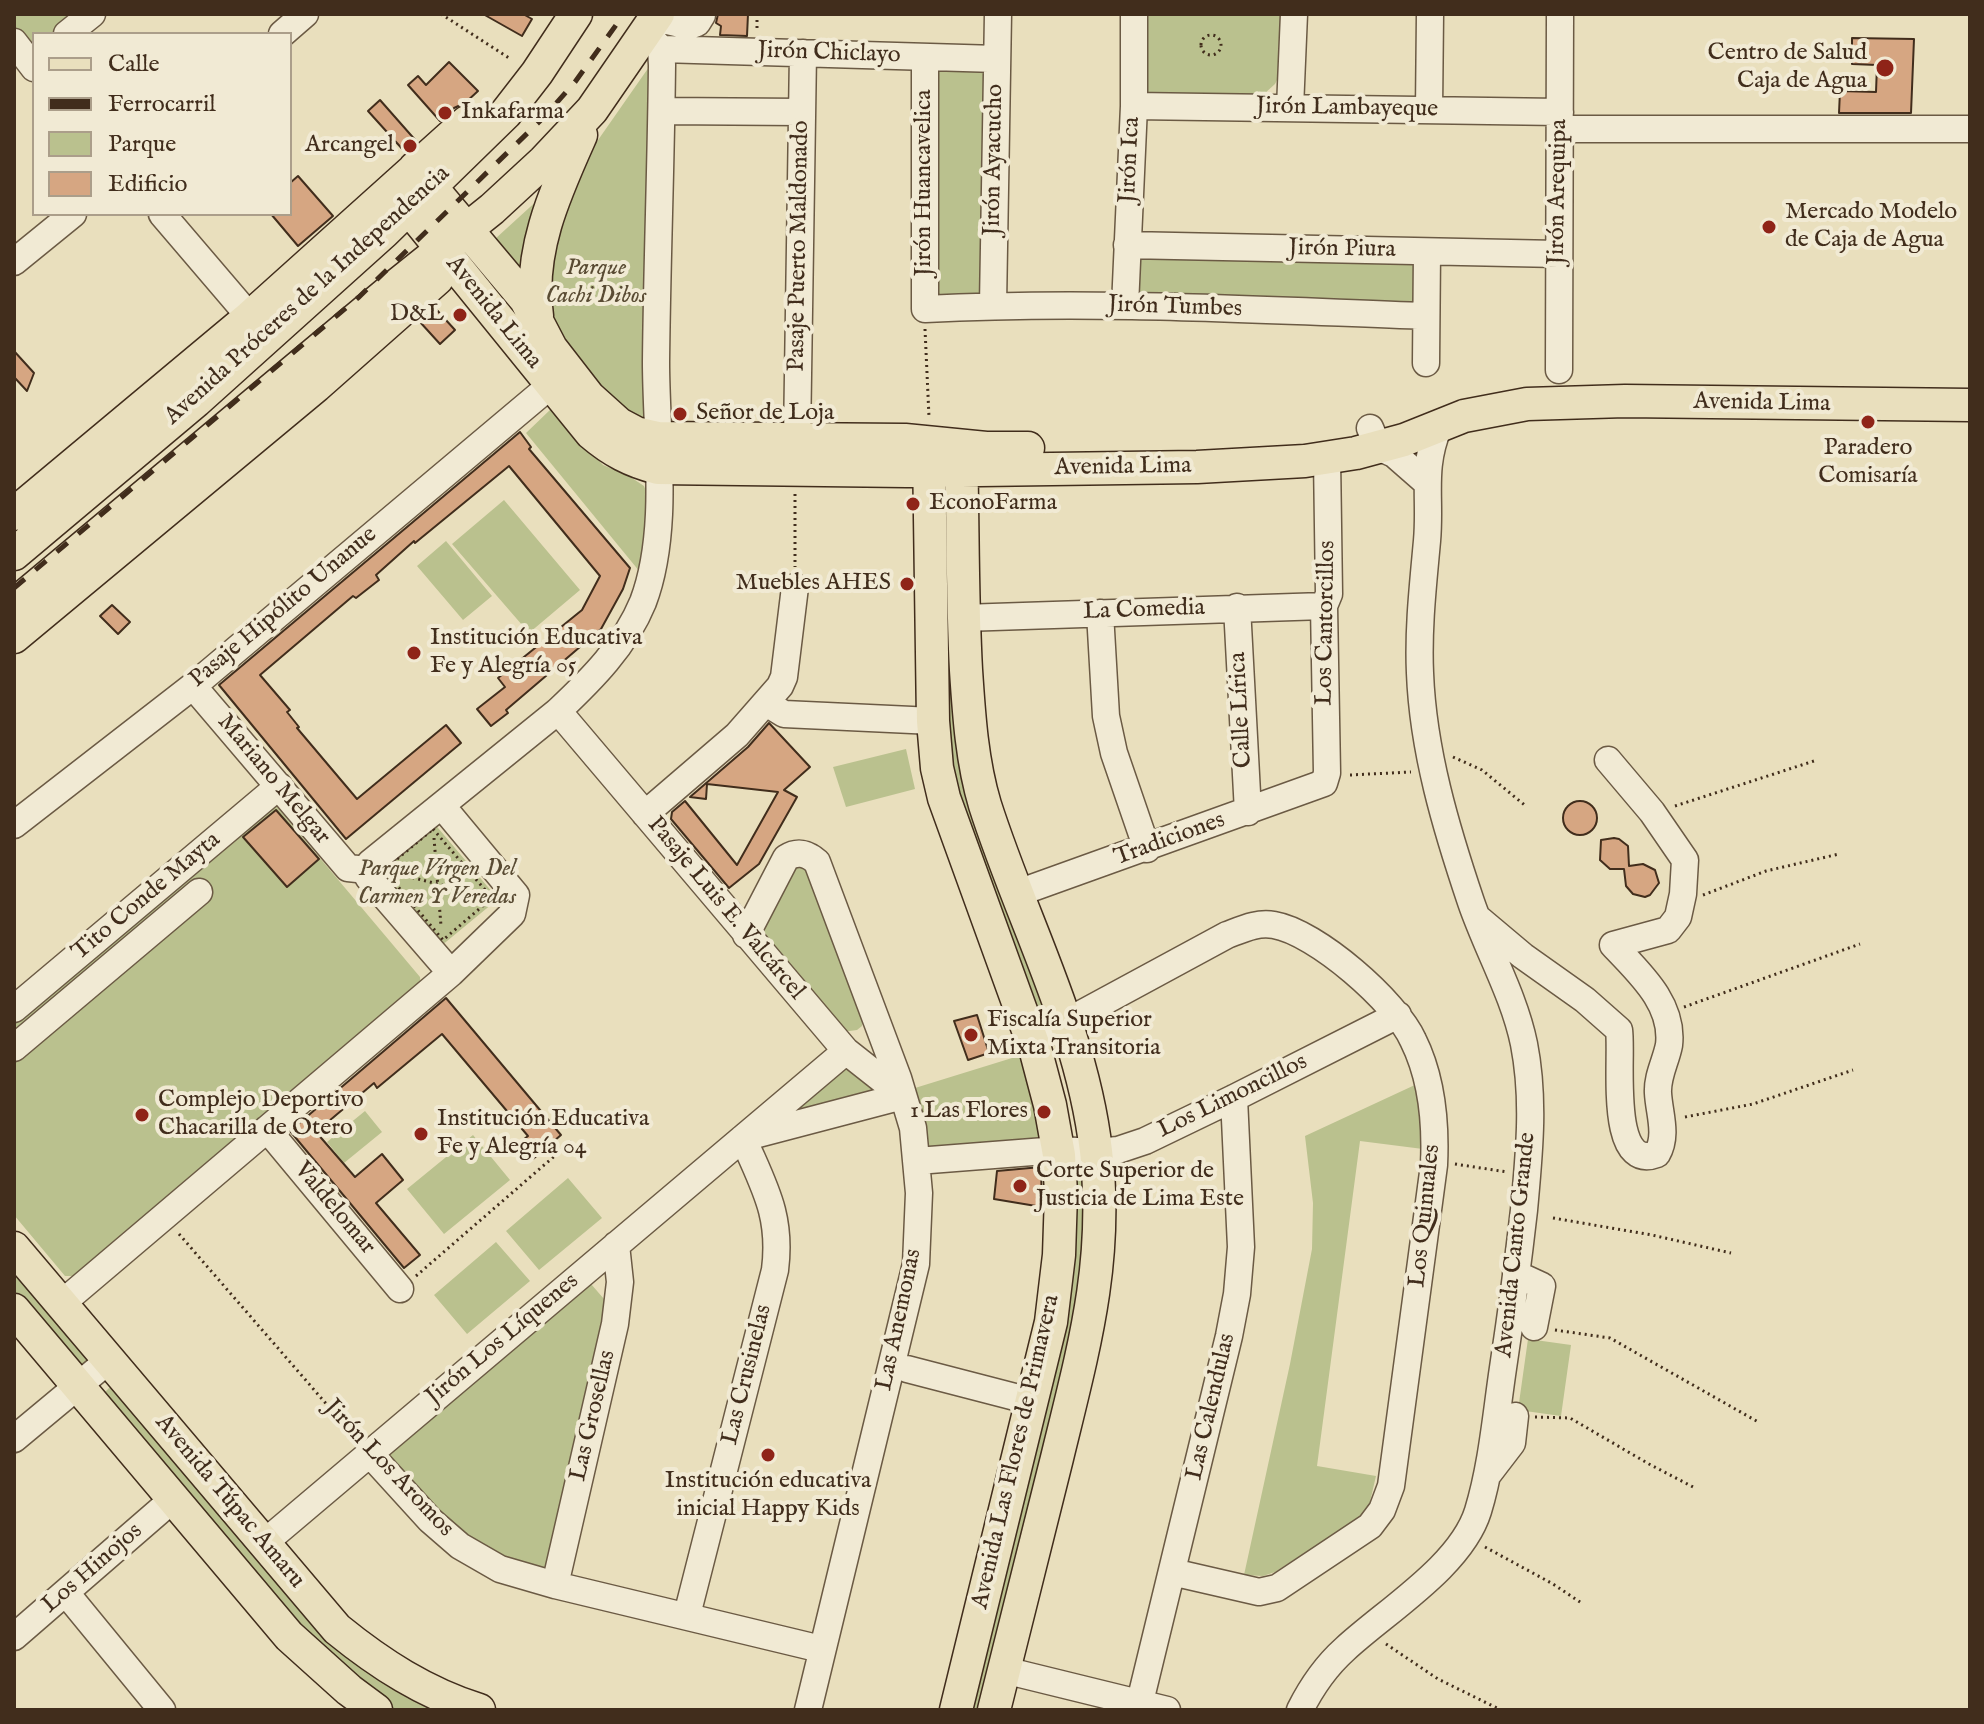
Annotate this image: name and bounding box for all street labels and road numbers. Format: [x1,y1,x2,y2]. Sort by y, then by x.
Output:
street label: Jirón Chiclayo [757,37,901,71]
street label: Jirón Ayacucho [979,84,1011,236]
street label: Jirón Huancavelica [911,89,939,277]
street label: Jirón Lambayeque [1256,93,1438,125]
street label: Jirón Ica [1114,116,1148,204]
street label: Jirón Arequipa [1543,119,1575,265]
street label: Pasaje Puerto Maldonado [783,120,817,372]
street label: Avenida Próceres de la Independencia [159,160,457,432]
street label: Jirón Piura [1288,235,1396,265]
street label: Avenida Lima [439,251,547,375]
street label: Jirón Tumbes [1107,291,1243,325]
street label: Avenida Lima [1693,388,1831,420]
street label: Avenida Lima [1054,452,1192,484]
street label: Pasaje Hipólito Unanue [184,521,384,695]
street label: Los Cantorcillos [1311,540,1343,706]
street label: La Comedia [1083,594,1205,628]
street label: Calle Lírica [1225,651,1259,769]
street label: Mariano Melgar [210,709,336,851]
street label: Tradiciones [1111,807,1229,873]
street label: Pasaje Luis E. Valcárcel [640,812,810,1006]
street label: Tito Conde Mayta [67,826,227,968]
street label: Los Limoncillos [1154,1048,1312,1146]
street label: Avenida Canto Grande [1491,1131,1543,1359]
street label: Los Quinuales [1404,1143,1448,1289]
street label: Valdelomar [287,1157,381,1261]
street label: Las Anemonas [871,1247,929,1393]
street label: Jirón Los Líquenes [421,1268,585,1412]
street label: Avenida Las Flores de Primavera [967,1292,1067,1612]
street label: Las Crusinelas [717,1302,779,1448]
street label: Las Calendulas [1181,1331,1243,1483]
street label: Las Grosellas [565,1348,623,1484]
street label: Jirón Los Aromos [317,1394,459,1544]
street label: Avenida Túpac Amaru [148,1409,310,1595]
street label: Los Hinojos [37,1518,149,1620]

